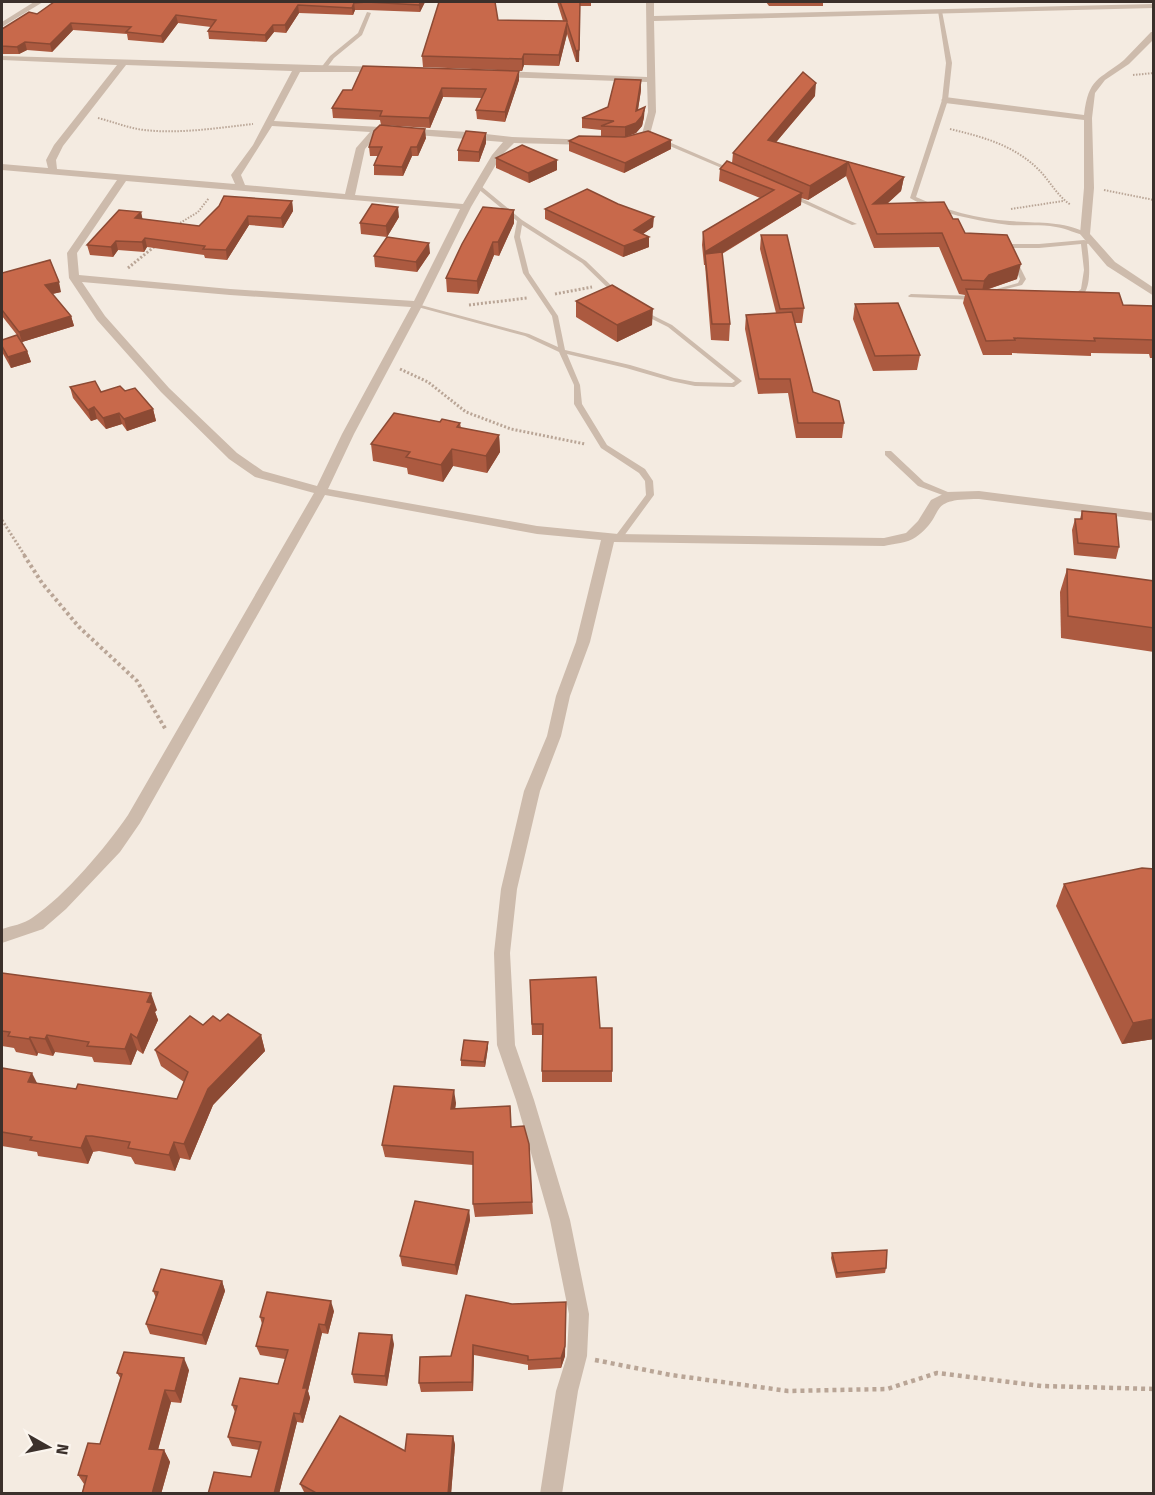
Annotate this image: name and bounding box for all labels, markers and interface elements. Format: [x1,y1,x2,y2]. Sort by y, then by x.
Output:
north arrow [18,1417,78,1477]
text: N [52,1443,73,1456]

